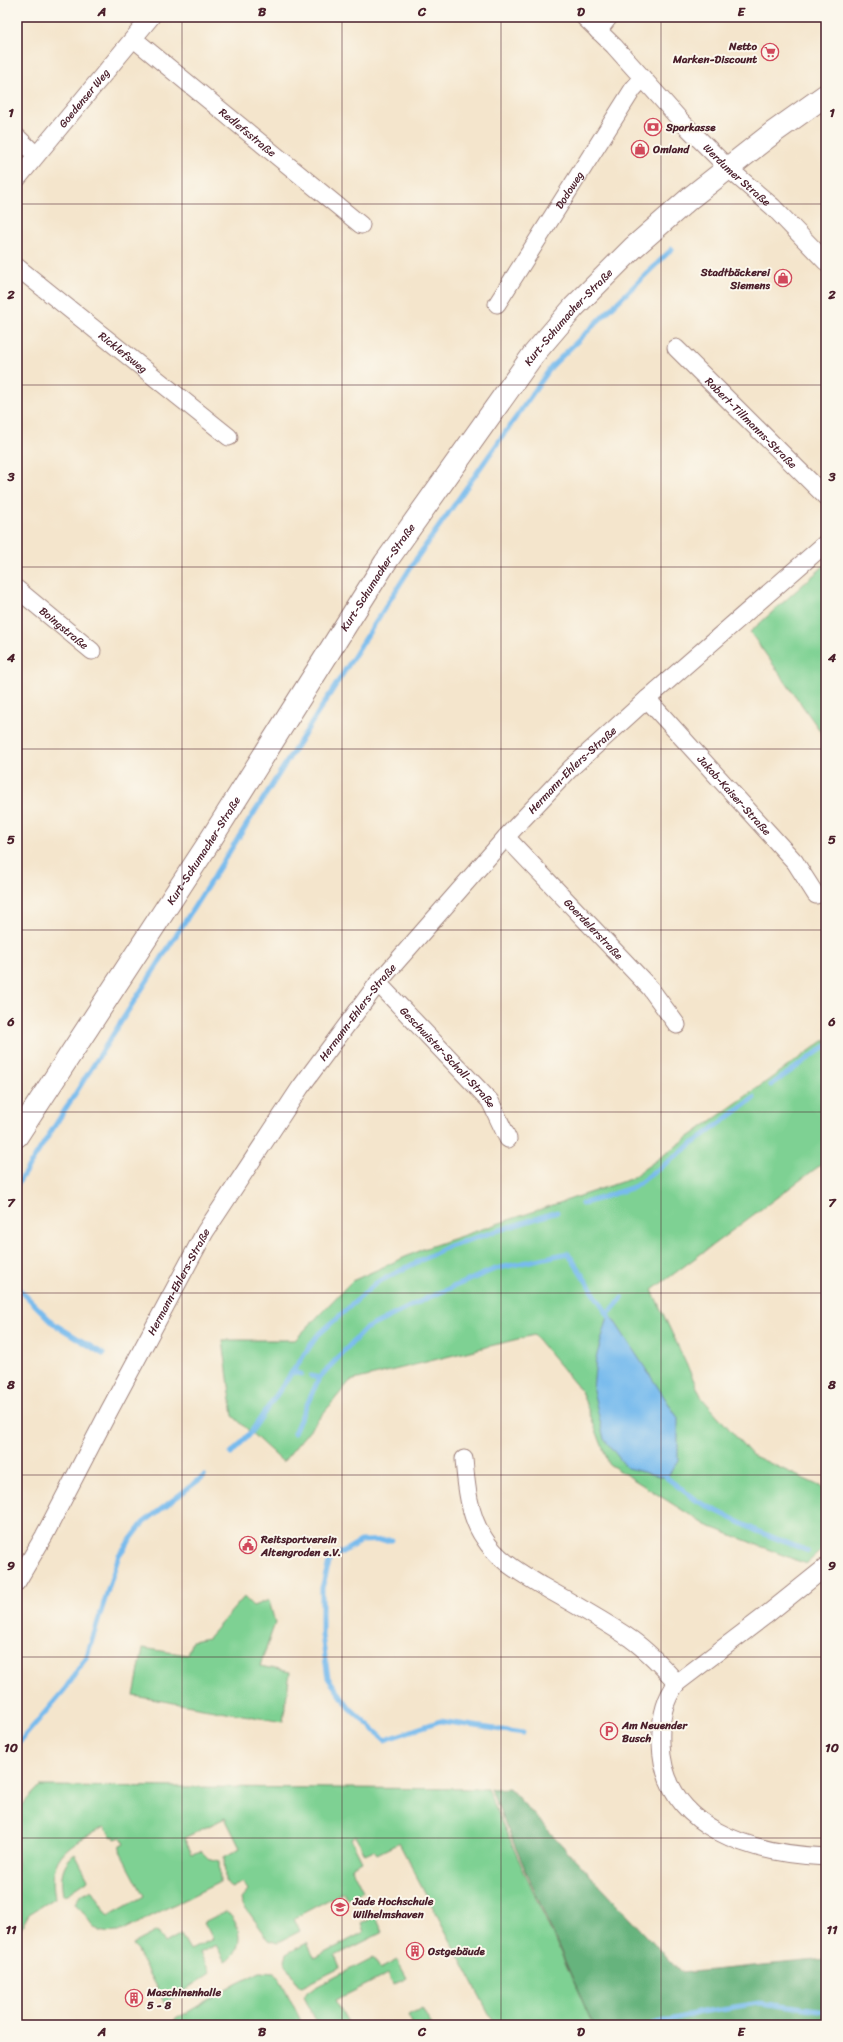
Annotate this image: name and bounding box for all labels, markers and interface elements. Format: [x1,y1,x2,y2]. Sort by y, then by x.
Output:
text: A [97,0,106,23]
text: B [258,0,267,23]
text: C [417,0,427,23]
text: D [577,0,585,23]
text: E [737,0,746,23]
place label: Netto Marken-Discount [672,37,757,69]
supermarket icon: Netto Marken-Discount [760,42,780,62]
street label: Goedenser Weg [54,64,115,132]
text: 1 [8,101,14,124]
text: 1 [829,101,835,124]
street label: Redlefsstraße [214,103,281,162]
bank icon: Sparkasse [643,117,663,137]
place label: Sparkasse [665,118,716,137]
shop icon: Omland [630,139,650,159]
street label: Werdumer Straße [698,139,775,212]
place label: Omland [652,140,690,159]
street label: Dodoweg [550,167,589,213]
place label: Stadtbäckerei Siemens [700,263,771,295]
street label: Kurt-Schumacher-Straße [519,264,618,370]
shop icon: Stadtbäckerei Siemens [773,268,793,288]
text: 2 [6,283,15,306]
text: 2 [827,283,836,306]
street label: Ricklefsweg [94,327,152,378]
street label: Robert-Tillmanns-Straße [700,373,802,474]
text: 3 [6,465,15,488]
text: 3 [827,465,836,488]
street label: Kurt-Schumacher-Straße [335,519,421,635]
street label: Boingstraße [35,602,93,655]
text: 4 [6,646,16,669]
text: 4 [827,646,837,669]
street label: Hermann-Ehlers-Straße [523,722,622,819]
street label: Jakob-Kaiser-Straße [692,750,776,840]
street label: Kurt-Schumacher-Straße [162,792,246,909]
text: 5 [7,828,15,851]
text: 5 [828,828,836,851]
street label: Goerdelerstraße [559,894,628,965]
street label: Hermann-Ehlers-Straße [314,959,401,1065]
street label: Geschwister-Scholl-Straße [395,1002,501,1111]
text: 6 [6,1010,15,1033]
text: 6 [827,1010,836,1033]
text: 7 [7,1191,16,1214]
text: 7 [828,1191,837,1214]
street label: Hermann-Ehlers-Straße [142,1224,215,1339]
text: 8 [6,1373,15,1396]
text: 8 [827,1373,836,1396]
place label: Reitsportverein Altengroden e.V. [260,1530,341,1562]
public building icon: Reitsportverein Altengroden e.V. [238,1535,258,1555]
text: 9 [7,1554,15,1577]
text: 9 [828,1554,836,1577]
place label: Am Neuender Busch [621,1716,688,1748]
parking icon: Am Neuender Busch [599,1721,619,1741]
text: 10 [4,1736,18,1759]
text: 10 [825,1736,839,1759]
place label: Jade Hochschule Wilhelmshaven [352,1892,434,1924]
school or university icon: Jade Hochschule Wilhelmshaven [330,1897,350,1917]
text: 11 [5,1918,17,1941]
text: 11 [826,1918,838,1941]
building icon: Ostgebäude [405,1941,425,1961]
place label: Ostgebäude [427,1942,485,1961]
place label: Maschinenhalle 5 - 8 [146,1983,222,2015]
building icon: Maschinenhalle 5 - 8 [124,1988,144,2008]
text: A [97,2020,106,2042]
text: B [258,2020,267,2042]
text: C [417,2020,427,2042]
text: D [577,2020,585,2042]
text: E [737,2020,746,2042]

